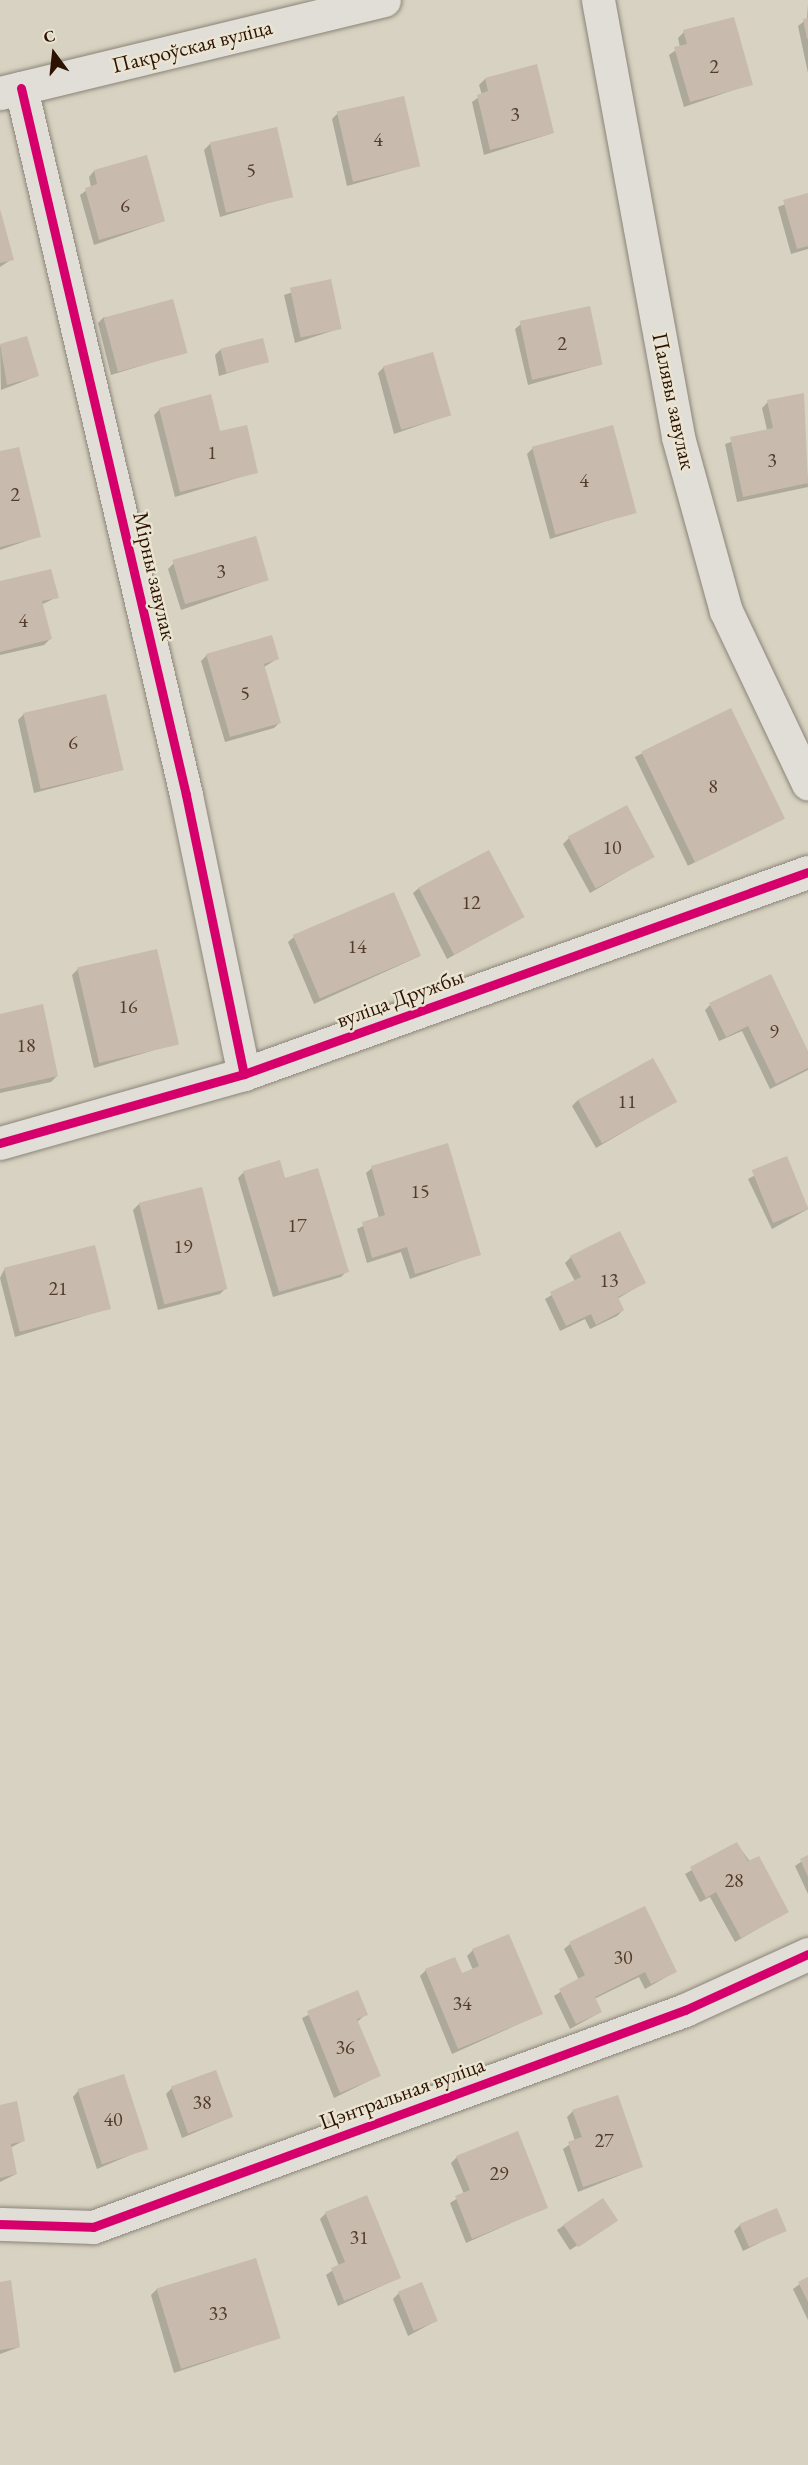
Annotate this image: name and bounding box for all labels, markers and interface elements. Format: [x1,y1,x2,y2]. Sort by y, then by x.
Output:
street label: Пакроўская вуліца [109,13,275,79]
north arrow [24,24,84,84]
text: С [41,25,57,48]
house number: 2 [709,54,719,78]
house number: 3 [510,102,520,126]
house number: 4 [373,127,383,151]
house number: 5 [246,158,256,182]
house number: 6 [120,193,130,217]
street label: Палявы завулак [647,330,701,472]
house number: 2 [557,331,567,355]
house number: 1 [207,440,217,464]
house number: 3 [767,448,777,472]
house number: 4 [579,468,589,492]
house number: 2 [10,482,20,506]
street label: Мірны завулак [127,509,183,643]
house number: 3 [216,559,226,583]
house number: 4 [18,608,28,632]
house number: 5 [240,681,250,705]
house number: 6 [68,730,78,754]
house number: 8 [708,774,718,798]
house number: 10 [602,835,622,859]
house number: 12 [461,890,481,914]
house number: 14 [347,934,367,958]
street label: вуліца Дружбы [333,963,467,1033]
house number: 16 [118,994,138,1018]
house number: 9 [769,1019,779,1043]
house number: 18 [16,1033,36,1057]
house number: 11 [617,1089,637,1113]
house number: 15 [410,1179,430,1203]
house number: 17 [287,1213,307,1237]
house number: 19 [173,1234,193,1258]
house number: 13 [599,1268,619,1292]
house number: 21 [48,1276,68,1300]
house number: 28 [724,1868,744,1892]
house number: 30 [613,1945,633,1969]
house number: 34 [452,1991,472,2015]
house number: 36 [335,2035,355,2059]
street label: Цэнтральная вуліца [316,2051,488,2135]
house number: 38 [192,2090,212,2114]
house number: 40 [103,2107,123,2131]
house number: 27 [594,2128,614,2152]
house number: 29 [489,2161,509,2185]
house number: 31 [349,2225,369,2249]
house number: 33 [208,2301,228,2325]

